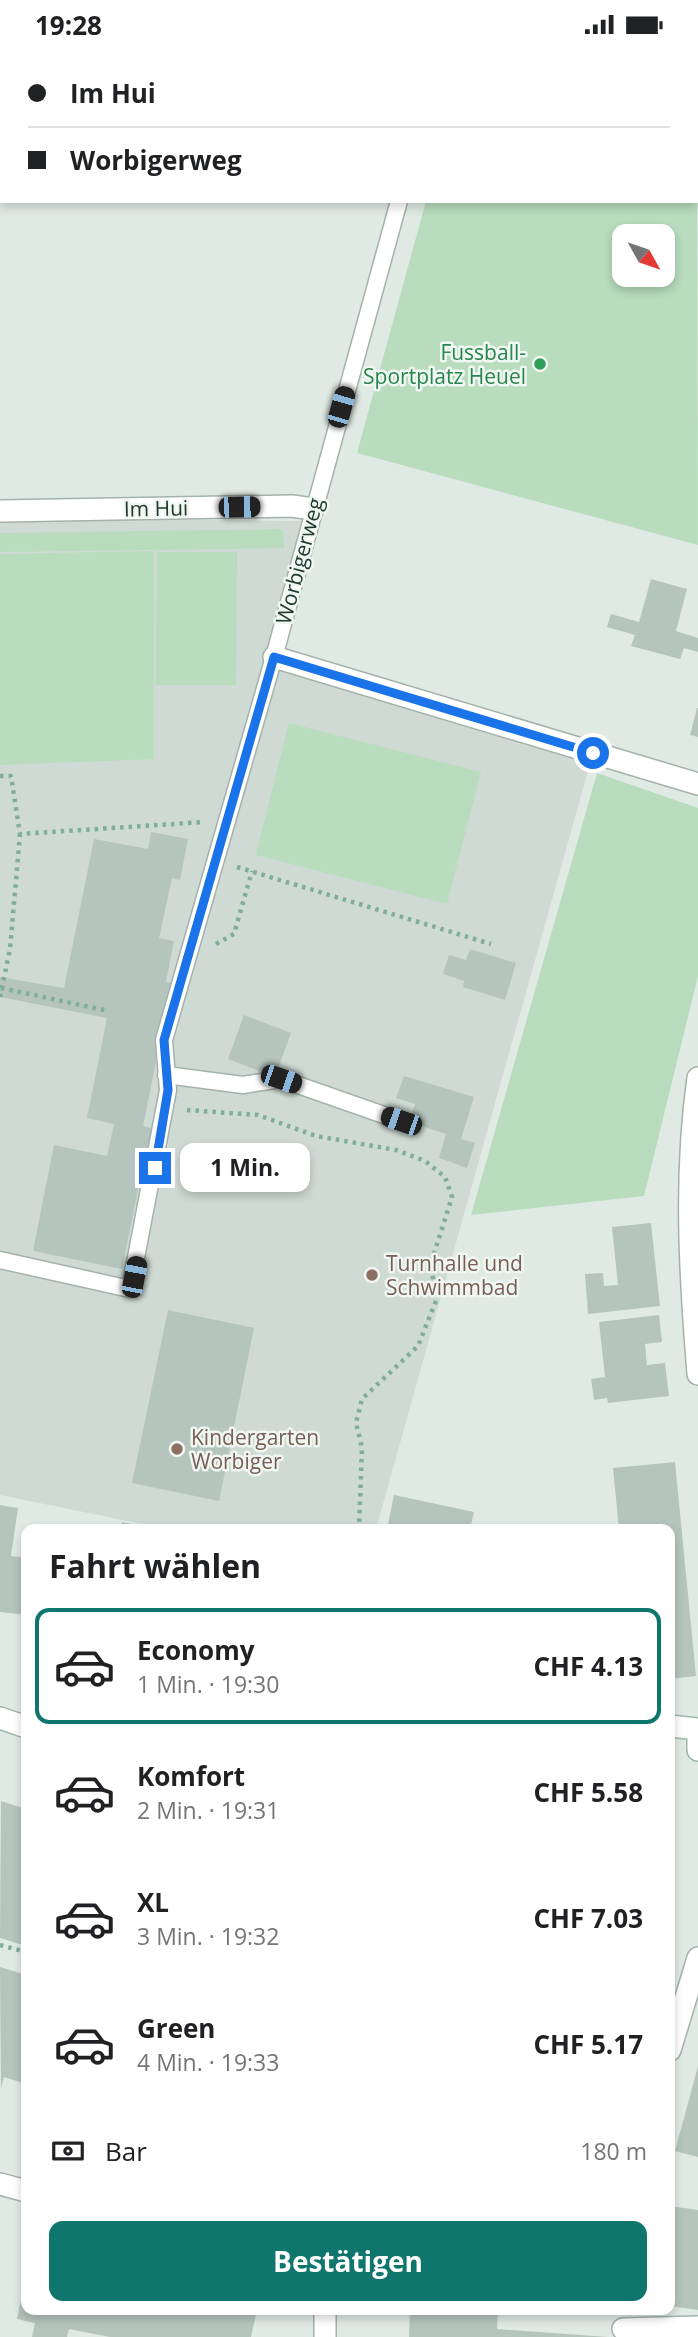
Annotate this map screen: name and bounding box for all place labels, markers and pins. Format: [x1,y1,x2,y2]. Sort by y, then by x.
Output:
place label: Fussball- Sportplatz Heuel [363,338,526,390]
marker: Fussball- Sportplatz Heuel [532,356,548,372]
place label: Turnhalle und Schwimmbad [386,1249,523,1301]
marker: Turnhalle und Schwimmbad [364,1267,380,1283]
place label: Kindergarten Worbiger [191,1423,319,1475]
marker: Kindergarten Worbiger [169,1441,185,1457]

